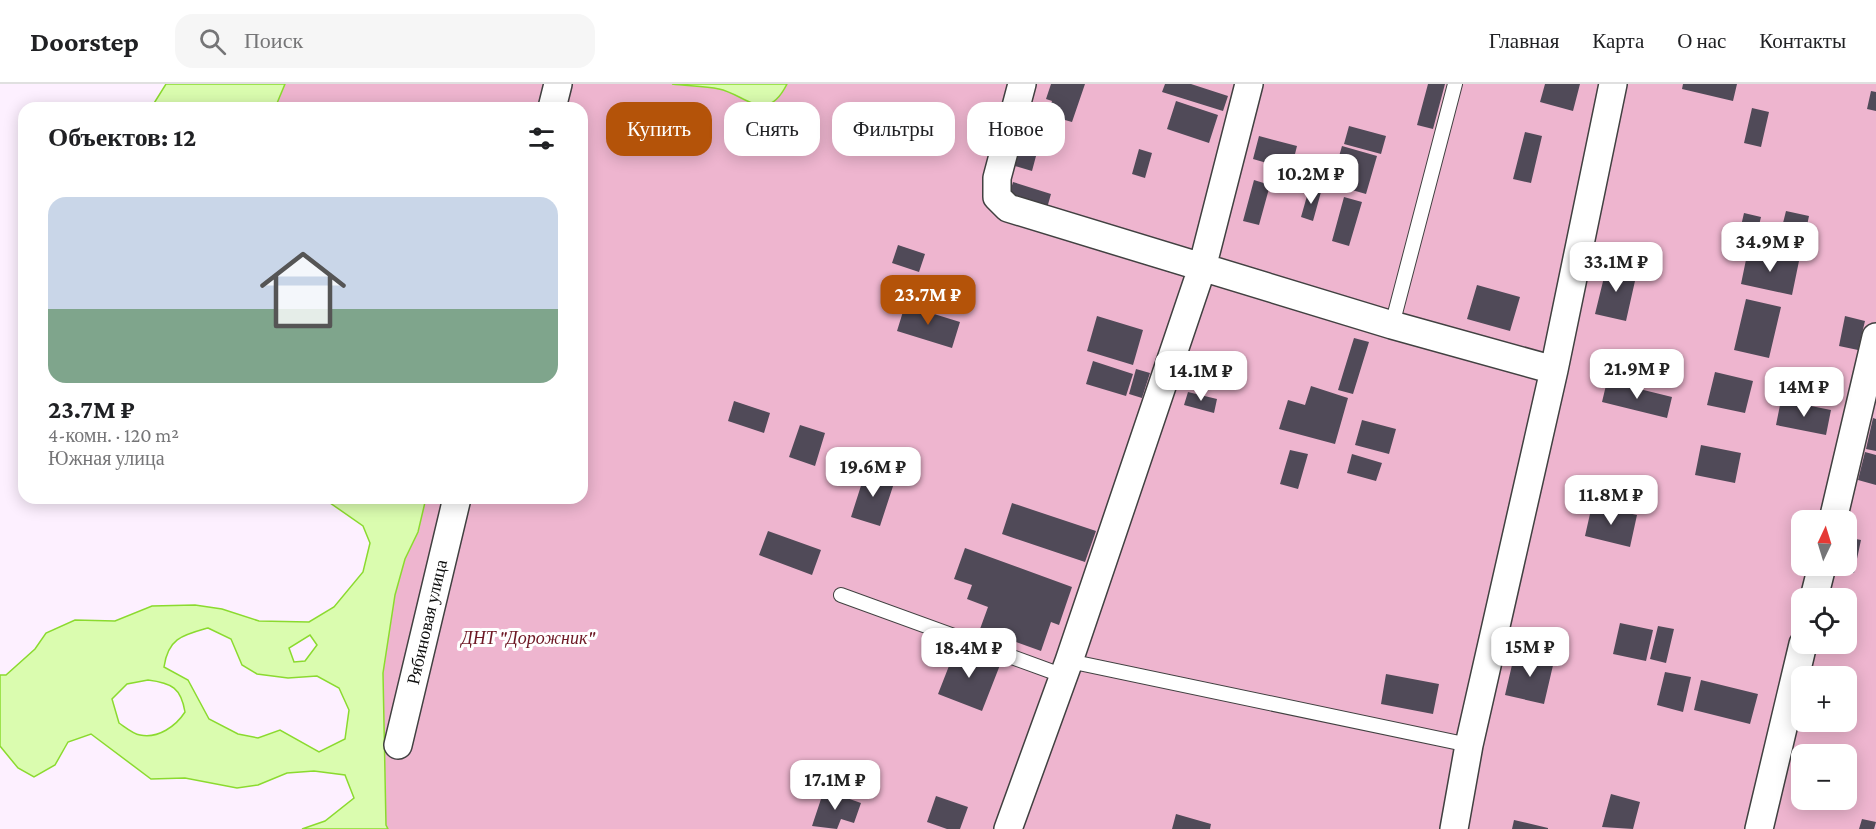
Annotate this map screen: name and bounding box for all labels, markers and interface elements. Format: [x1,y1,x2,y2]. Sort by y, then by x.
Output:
search box [175,14,595,68]
icon: search [196,25,229,58]
text: Doorstep [30,26,139,57]
text: Поиск [244,28,303,53]
text: Главная [1489,29,1559,53]
text: Карта [1592,29,1644,53]
text: О нас [1677,29,1726,53]
text: Контакты [1759,29,1846,53]
chip: Купить [606,102,712,156]
chip: Снять [724,102,820,156]
chip: Фильтры [832,102,955,156]
chip: Новое [967,102,1065,156]
icon: filters [525,122,558,155]
text: Объектов: 12 [48,123,196,152]
pin: 10.2M ₽ [1256,154,1366,205]
text: 10.2M ₽ [1277,162,1345,184]
pin: 34.9M ₽ [1715,222,1825,273]
text: 34.9M ₽ [1735,230,1805,252]
icon: home [249,236,357,344]
pin: 33.1M ₽ [1561,242,1671,293]
text: 33.1M ₽ [1584,250,1648,272]
pin: 23.7M ₽ [873,275,983,326]
text: 23.7M ₽ [895,283,961,305]
pin: 21.9M ₽ [1582,349,1692,400]
pin: 14.1M ₽ [1146,351,1256,402]
text: 21.9M ₽ [1604,357,1670,379]
text: 14.1M ₽ [1169,359,1233,381]
pin: 14M ₽ [1762,367,1846,418]
text: 14M ₽ [1779,375,1829,397]
text: 23.7M ₽ [48,395,135,424]
text: 4-комн. · 120 m² [48,424,179,446]
text: Южная улица [48,447,165,469]
pin: 19.6M ₽ [818,447,928,498]
text: 19.6M ₽ [840,455,906,477]
pin: 11.8M ₽ [1556,475,1666,526]
text: 11.8M ₽ [1579,483,1643,505]
north arrow [1791,510,1857,576]
map controls [1791,510,1857,810]
street label: Рябиновая улица [403,558,451,686]
button: locate [1791,588,1857,654]
pin: 15M ₽ [1488,627,1572,678]
park label: ДНТ "Дорожник" [459,628,595,648]
pin: 18.4M ₽ [914,628,1024,679]
text: 15M ₽ [1505,635,1555,657]
text: 18.4M ₽ [935,636,1003,658]
button: + [1791,666,1857,732]
button: − [1791,744,1857,810]
pin: 17.1M ₽ [780,760,890,811]
text: 17.1M ₽ [804,768,866,790]

